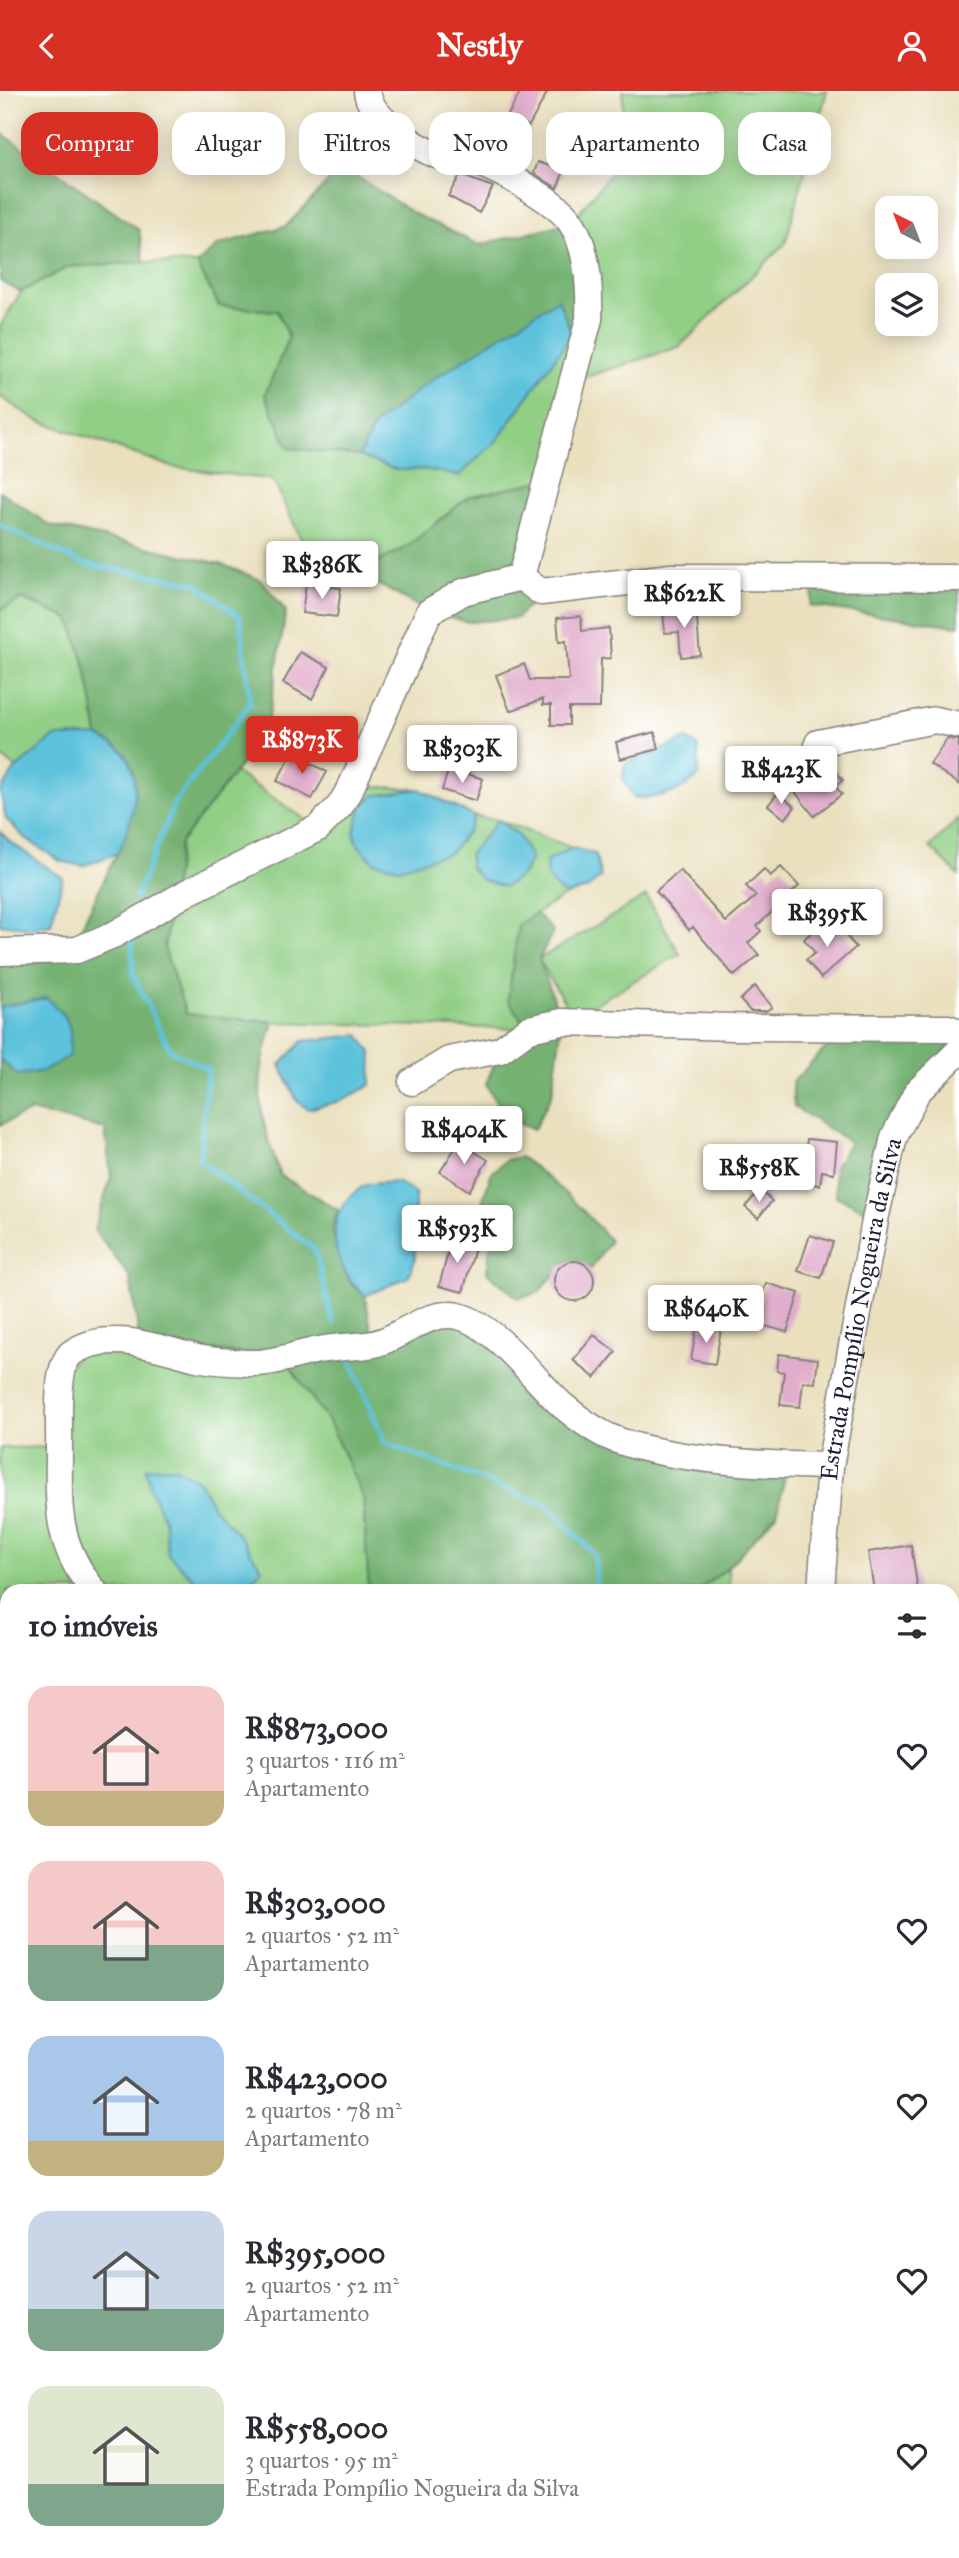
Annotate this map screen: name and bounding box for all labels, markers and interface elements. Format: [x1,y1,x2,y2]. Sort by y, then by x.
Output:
text: Nestly [436,26,523,65]
icon: back [28,27,66,65]
icon: person [893,27,931,65]
chip: Comprar [21,112,158,175]
chip: Alugar [172,112,285,175]
chip: Filtros [299,112,415,175]
chip: Novo [429,112,532,175]
chip: Apartamento [546,112,724,175]
chip: Casa [738,112,831,175]
north arrow [875,196,938,259]
map controls [875,196,938,336]
button: layers [875,273,938,336]
pin: R$386K [265,541,379,601]
text: R$386K [282,550,362,578]
pin: R$622K [627,571,741,630]
text: R$622K [644,579,724,607]
pin: R$873K [245,717,359,776]
text: R$873K [262,725,342,753]
pin: R$303K [405,725,519,785]
text: R$303K [423,734,501,762]
pin: R$423K [724,747,838,806]
text: R$423K [741,755,821,783]
pin: R$395K [770,889,884,949]
text: R$395K [788,898,866,926]
pin: R$404K [407,1107,521,1166]
text: R$404K [421,1115,507,1143]
street label: Estrada Pompílio Nogueira da Silva [814,1134,909,1482]
pin: R$558K [702,1145,816,1204]
text: R$558K [719,1153,799,1181]
pin: R$593K [400,1205,514,1265]
text: R$593K [418,1214,496,1242]
pin: R$640K [649,1285,763,1345]
text: R$640K [664,1294,748,1322]
icon: filters [893,1607,931,1645]
text: 10 imóveis [28,1608,158,1644]
text: R$873,000 [245,1710,388,1746]
icon: home [84,1714,168,1798]
icon: heart [893,1737,931,1775]
text: 3 quartos · 116 m² [245,1746,405,1774]
text: Apartamento [245,1774,369,1802]
text: R$303,000 [245,1885,386,1921]
icon: home [84,1889,168,1973]
icon: heart [893,1912,931,1950]
text: 2 quartos · 52 m² [245,1921,399,1949]
text: Apartamento [245,1949,369,1977]
text: R$423,000 [245,2060,388,2096]
icon: home [84,2064,168,2148]
icon: heart [893,2087,931,2125]
text: 2 quartos · 78 m² [245,2096,402,2124]
text: Apartamento [245,2124,369,2152]
text: R$395,000 [245,2235,386,2271]
icon: home [84,2239,168,2323]
icon: heart [893,2262,931,2300]
text: 2 quartos · 52 m² [245,2271,399,2299]
text: Apartamento [245,2299,369,2327]
text: R$558,000 [245,2410,388,2446]
icon: home [84,2414,168,2498]
icon: heart [893,2437,931,2475]
text: 3 quartos · 95 m² [245,2446,398,2474]
text: Estrada Pompílio Nogueira da Silva [245,2474,579,2502]

